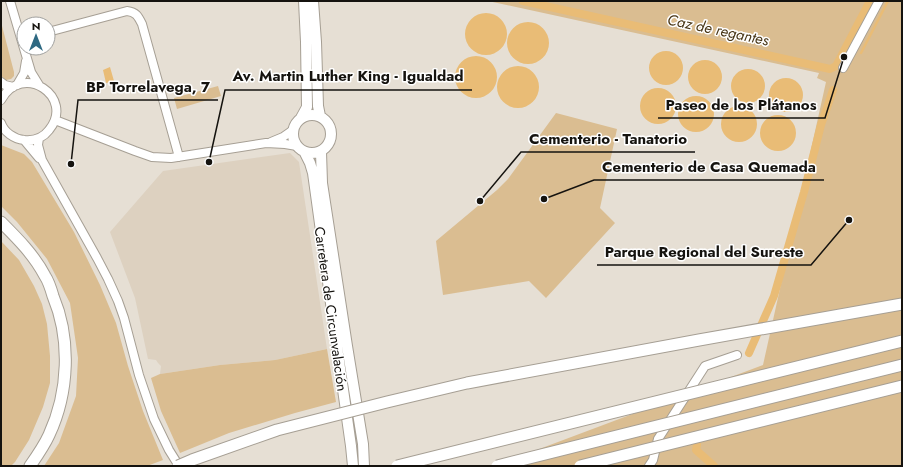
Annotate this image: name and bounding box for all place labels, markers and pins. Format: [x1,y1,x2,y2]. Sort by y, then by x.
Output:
callout: Av. Martin Luther King - Igualdad [225,63,472,90]
callout: BP Torrelavega, 7 [78,73,218,100]
callout: Paseo de los Plátanos [658,91,825,118]
callout: Cementerio - Tanatorio [521,125,695,152]
callout: Cementerio de Casa Quemada [594,153,824,180]
callout: Parque Regional del Sureste [597,238,811,265]

